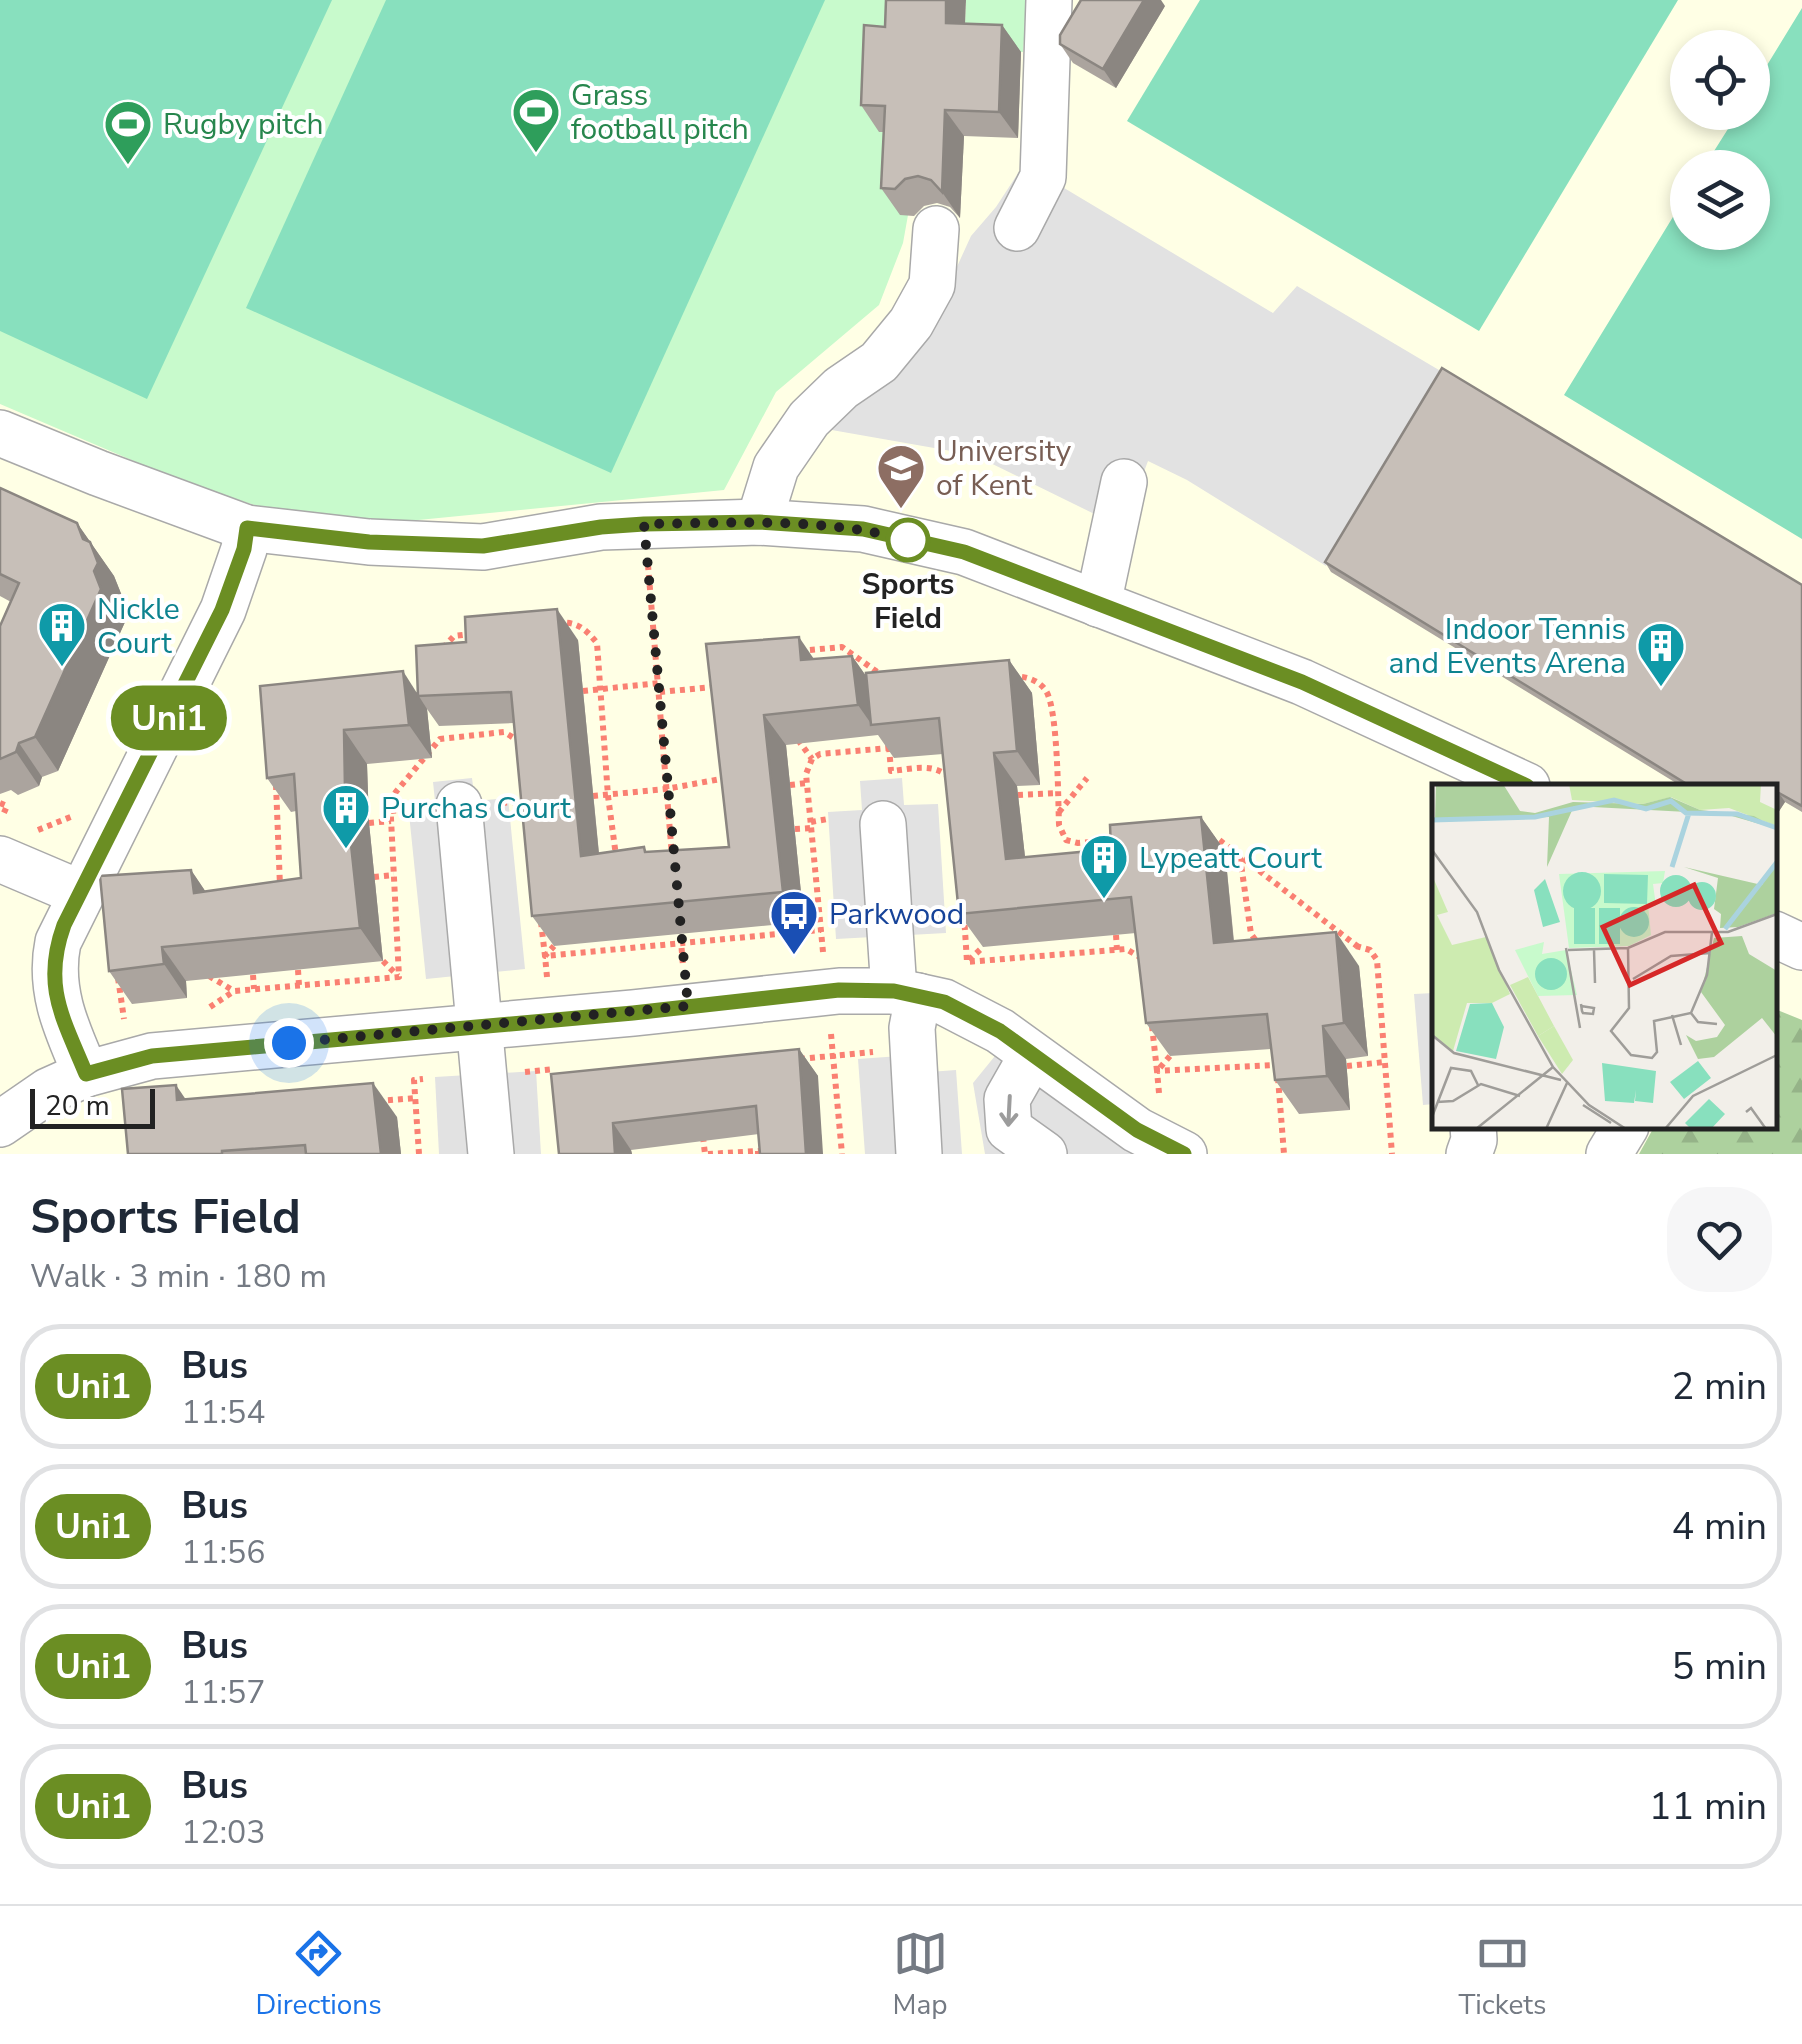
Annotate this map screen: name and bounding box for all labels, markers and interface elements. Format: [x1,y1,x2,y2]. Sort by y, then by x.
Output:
map controls [1670,30,1770,250]
button: locate [1670,30,1770,130]
place label: Grass football pitch [571,75,749,150]
sports icon: Grass football pitch [510,86,562,154]
sports icon: Rugby pitch [102,98,154,166]
place label: Rugby pitch [163,104,324,145]
button: layers [1670,150,1770,250]
place label: University of Kent [936,431,1072,506]
school or university icon: University of Kent [875,442,927,510]
marker: Sports Field [887,519,929,561]
place label: Sports Field [862,564,954,639]
place label: Nickle Court [97,589,180,664]
building icon: Nickle Court [36,600,88,668]
place label: Indoor Tennis and Events Arena [1388,609,1626,684]
building icon: Indoor Tennis and Events Arena [1635,620,1687,688]
line badge: Uni1 [99,686,239,750]
text: Uni1 [131,695,207,742]
building icon: Purchas Court [320,782,372,850]
inset map [1432,784,1777,1129]
place label: Purchas Court [381,788,571,829]
building icon: Lypeatt Court [1078,832,1130,900]
place label: Lypeatt Court [1139,838,1322,879]
bus stop icon: Parkwood [768,888,820,956]
place label: Parkwood [829,894,964,935]
your location [264,1018,314,1068]
scale bar [30,1084,155,1128]
text: 20 m [45,1087,110,1125]
one-way arrow [999,1094,1018,1127]
text: Sports Field [30,1184,301,1250]
button: heart [1667,1187,1772,1292]
text: Walk · 3 min · 180 m [30,1255,327,1298]
text: Bus [181,1340,248,1391]
text: 2 min [1672,1361,1767,1412]
text: Uni1 [55,1363,131,1410]
text: 11:54 [181,1391,265,1434]
text: Bus [181,1480,248,1531]
text: 4 min [1672,1501,1767,1552]
text: Uni1 [55,1503,131,1550]
text: 11:56 [181,1531,265,1574]
text: Bus [181,1620,248,1671]
text: 5 min [1672,1641,1767,1692]
text: Uni1 [55,1643,131,1690]
text: 11:57 [181,1671,265,1714]
text: Bus [181,1760,248,1811]
text: 11 min [1649,1781,1767,1832]
text: Uni1 [55,1783,131,1830]
text: 12:03 [181,1811,265,1854]
tab: Directions [255,1926,382,2024]
tab: Map [893,1926,948,2024]
tab: Tickets [1458,1926,1547,2024]

